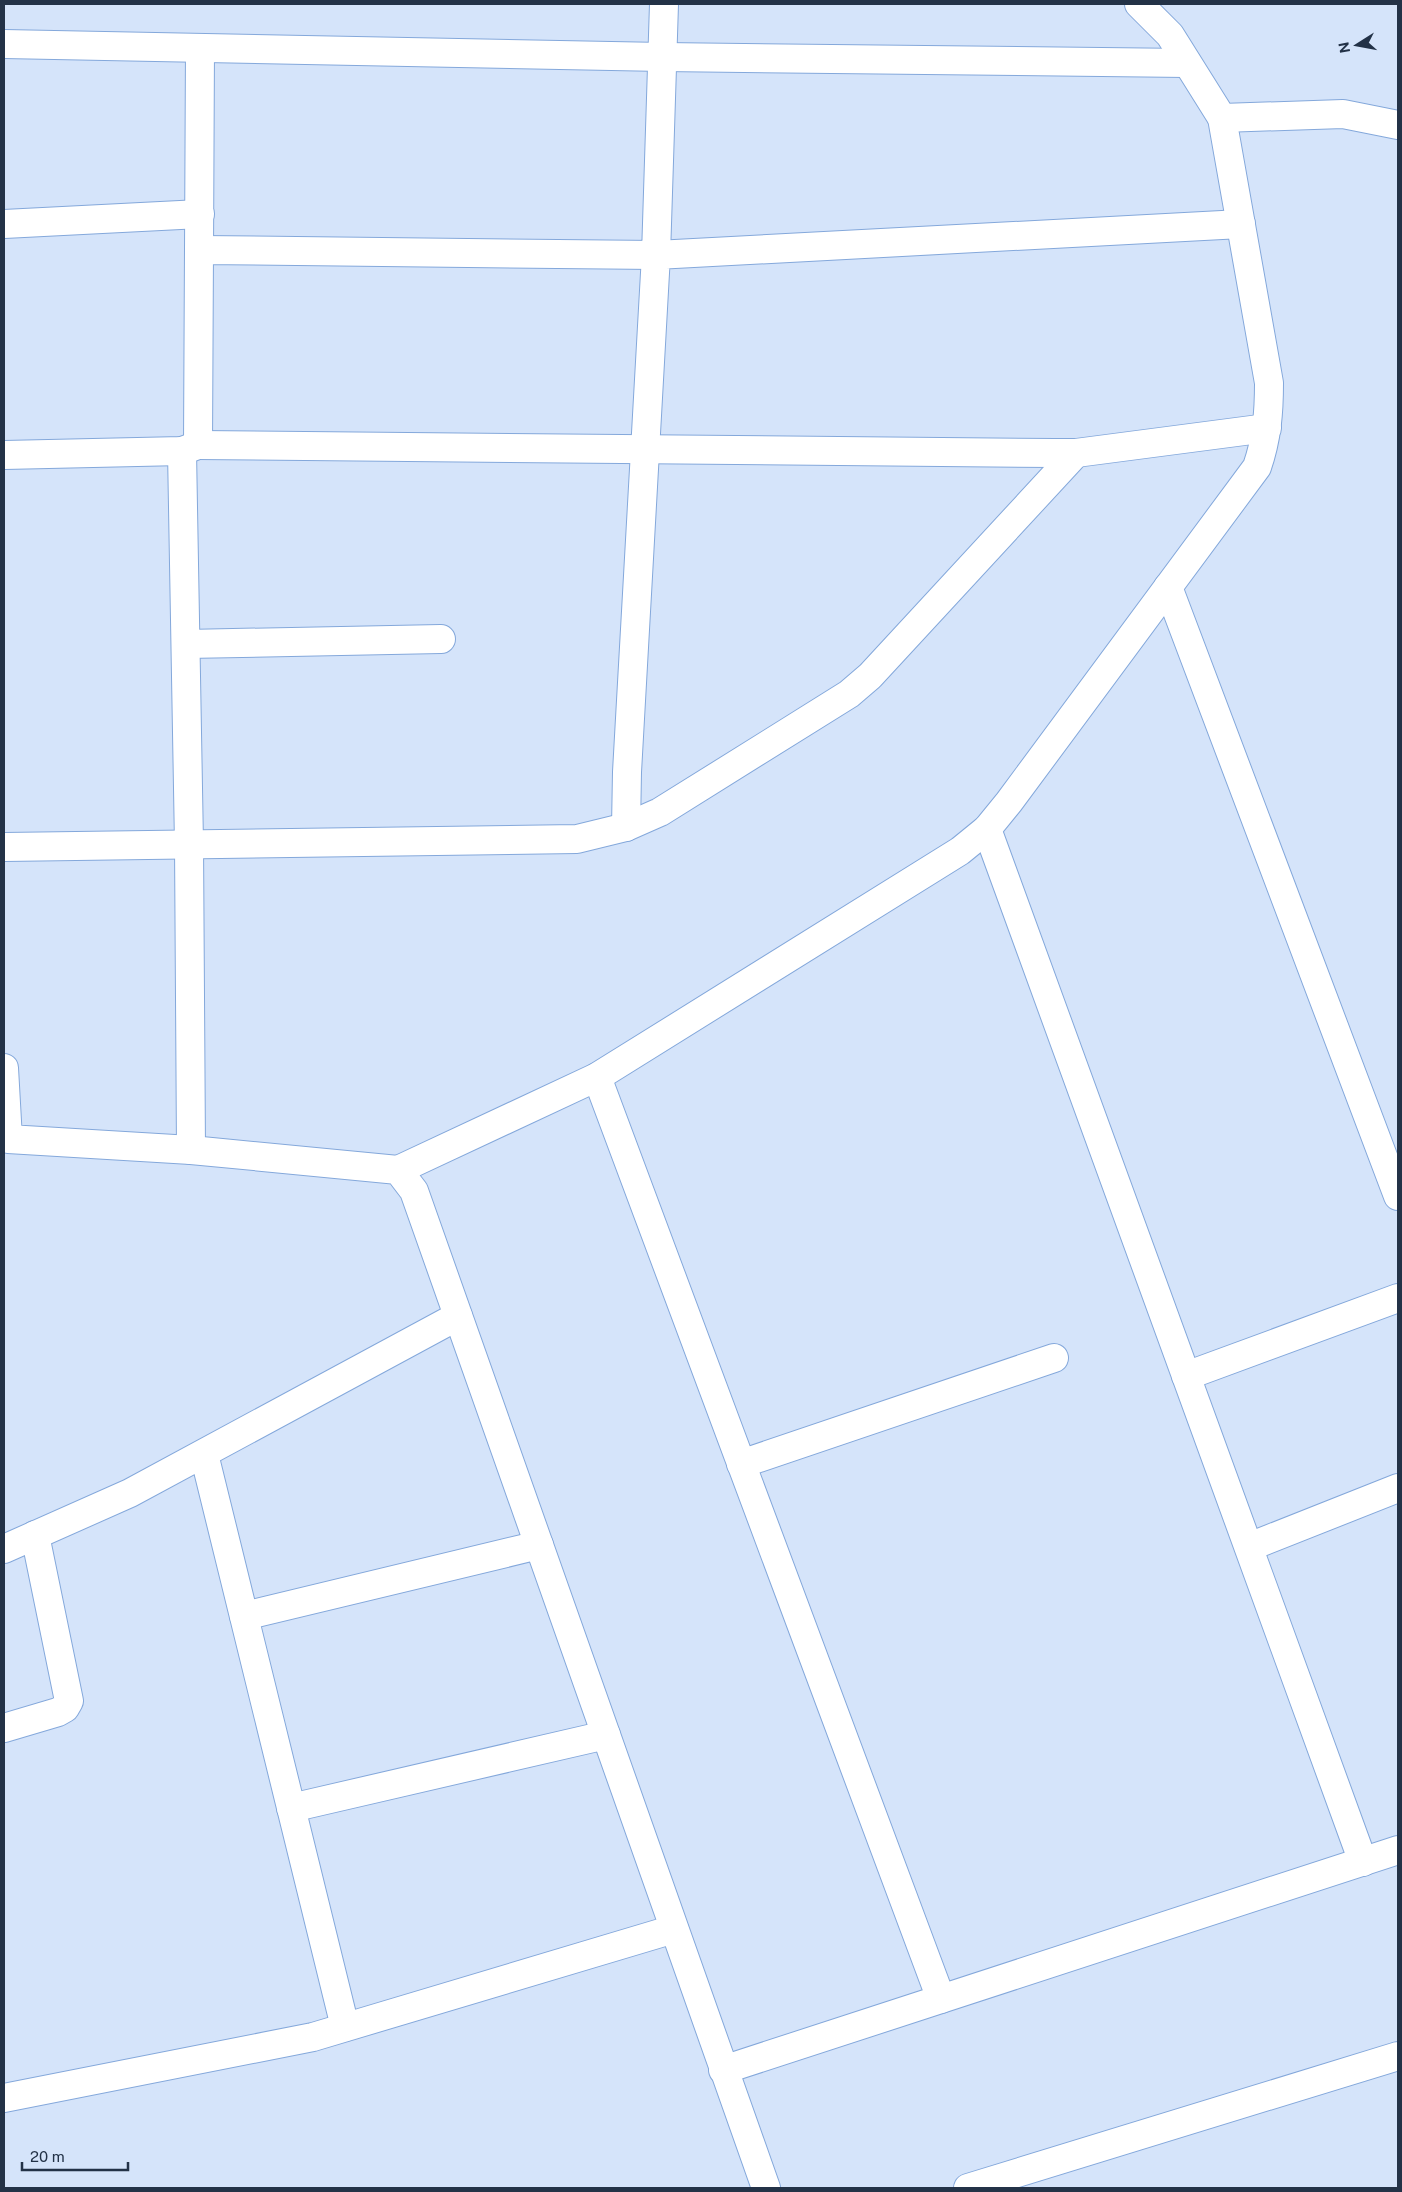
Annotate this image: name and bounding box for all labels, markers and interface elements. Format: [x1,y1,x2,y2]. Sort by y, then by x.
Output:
north arrow [1332,20,1382,70]
text: N [1335,41,1353,54]
scale bar [22,2140,129,2172]
text: 20 m [30,2148,65,2165]

